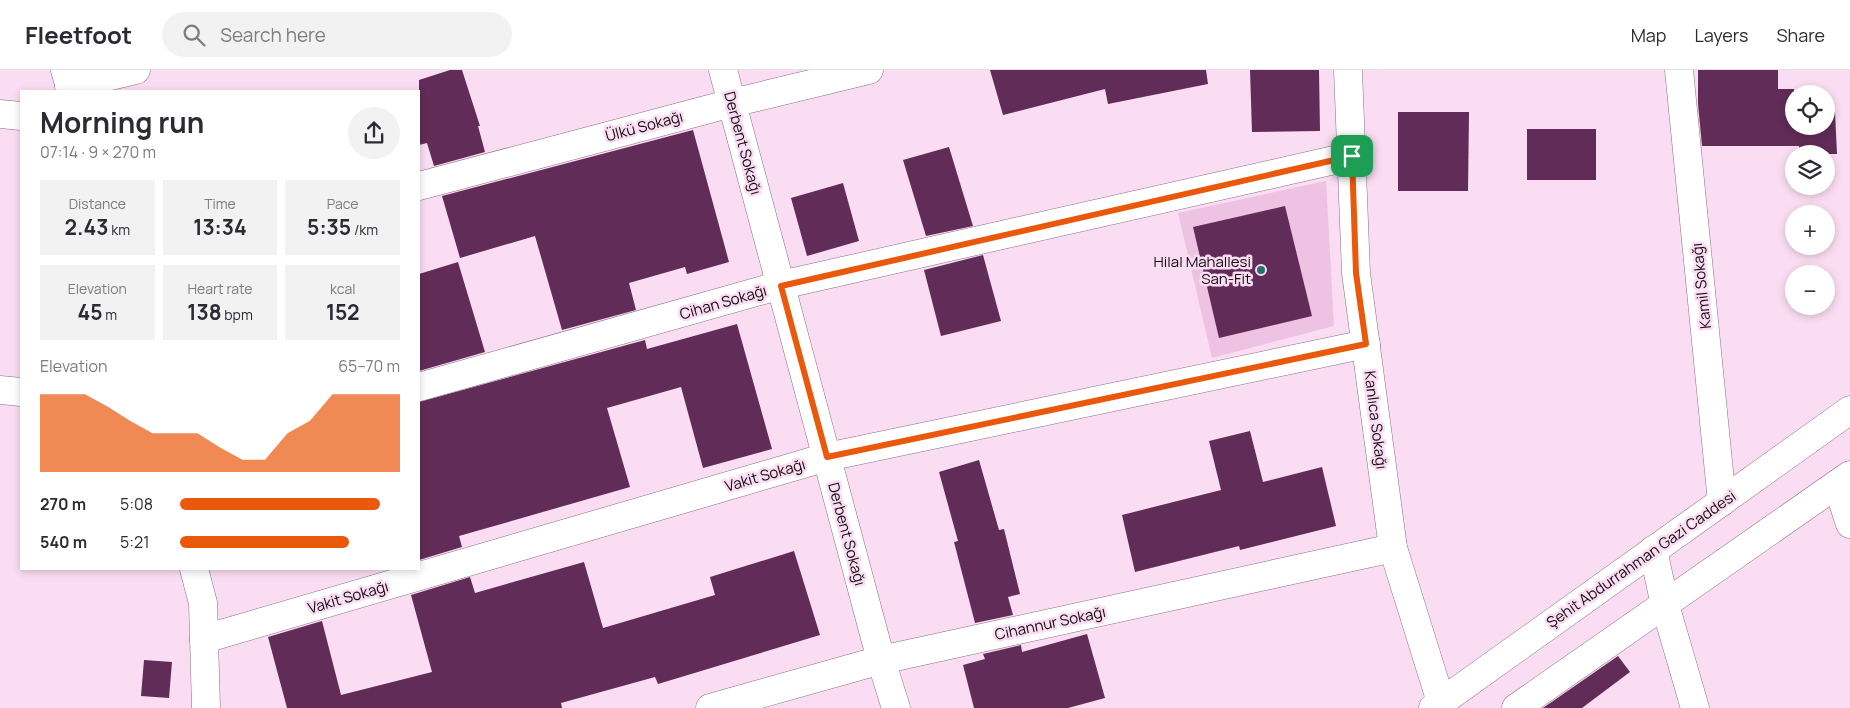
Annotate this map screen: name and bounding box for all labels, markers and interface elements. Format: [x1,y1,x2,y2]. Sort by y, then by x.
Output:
search box [162,12,512,57]
text: Fleetfoot [25,18,132,51]
icon: search [180,21,208,49]
text: Search here [220,22,326,48]
text: Map [1631,23,1666,47]
text: Layers [1694,23,1748,47]
text: Share [1776,23,1825,47]
map controls [1785,85,1835,315]
button: locate [1785,85,1835,135]
street label: Derbent Sokağı [719,89,767,197]
text: Morning run [40,103,204,141]
street label: Ülkü Sokağı [603,106,685,146]
button: share [348,107,400,159]
pin [1331,135,1373,177]
text: 07:14 · 9 × 270 m [40,141,156,163]
icon: arrive [1338,142,1366,170]
button: layers [1785,145,1835,195]
text: Distance [69,194,126,213]
text: Time [204,194,236,213]
text: Pace [327,194,358,213]
button: + [1785,205,1835,255]
text: 2.43 [65,213,108,241]
text: 13:34 [193,213,247,241]
text: 5:35 [307,213,351,241]
text: km [108,220,130,239]
text: /km [351,220,378,239]
street label: Kamil Sokağı [1686,242,1716,330]
place label: Hilal Mahallesi San-Fit [1154,251,1251,289]
marker: Hilal Mahallesi San-Fit [1255,264,1267,276]
button: − [1785,265,1835,315]
text: Elevation [68,279,127,298]
text: Heart rate [188,279,252,298]
text: kcal [330,279,355,298]
street label: Cihan Sokağı [677,280,769,324]
text: 45 [77,298,103,326]
text: 138 [187,298,222,326]
text: 152 [326,298,359,326]
text: m [103,305,117,324]
text: bpm [222,305,253,324]
text: Elevation [40,355,108,377]
text: 65–70 m [338,355,400,377]
street label: Kanlıca Sokağı [1360,370,1392,470]
street label: Vakit Sokağı [722,453,808,497]
street label: Derbent Sokağı [823,480,871,588]
street label: Şehit Abdurrahman Gazi Caddesi [1542,485,1740,633]
text: 270 m [40,493,86,515]
text: 5:08 [120,493,153,515]
text: 540 m [40,531,87,553]
text: 5:21 [120,531,149,553]
street label: Vakit Sokağı [305,575,391,619]
street label: Cihannur Sokağı [993,601,1107,645]

